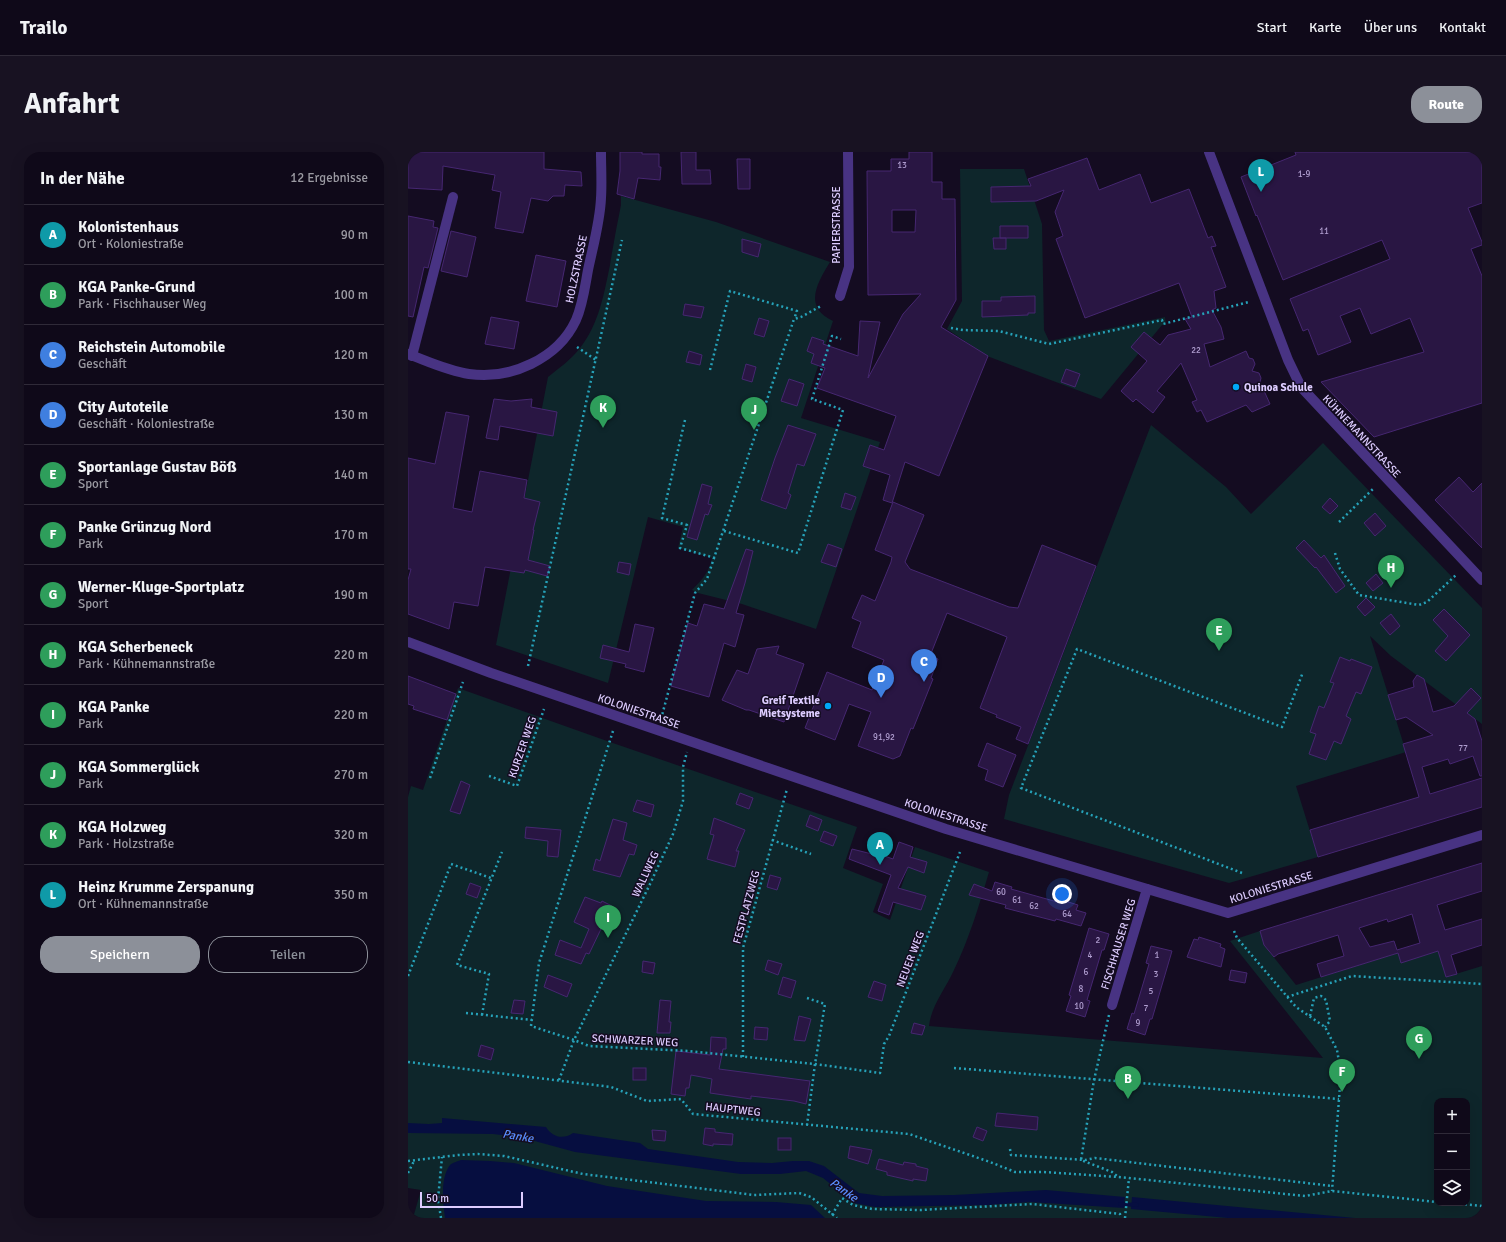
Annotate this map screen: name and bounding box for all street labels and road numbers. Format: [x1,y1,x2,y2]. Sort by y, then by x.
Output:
street label: PAPIERSTRASSE [830,186,843,264]
street label: HOLZSTRASSE [563,234,590,304]
street label: KÜHNEMANNSTRASSE [1320,392,1404,480]
street label: KOLONIESTRASSE [596,691,682,732]
street label: KURZER WEG [506,715,539,780]
street label: KOLONIESTRASSE [903,796,989,835]
street label: WALLWEG [629,849,662,899]
street label: FESTPLATZWEG [730,869,763,945]
street label: KOLONIESTRASSE [1228,869,1314,906]
street label: FISCHHAUSER WEG [1098,897,1138,991]
street label: NEUER WEG [894,929,927,989]
street label: SCHWARZER WEG [591,1032,679,1049]
street label: HAUPTWEG [705,1100,761,1119]

